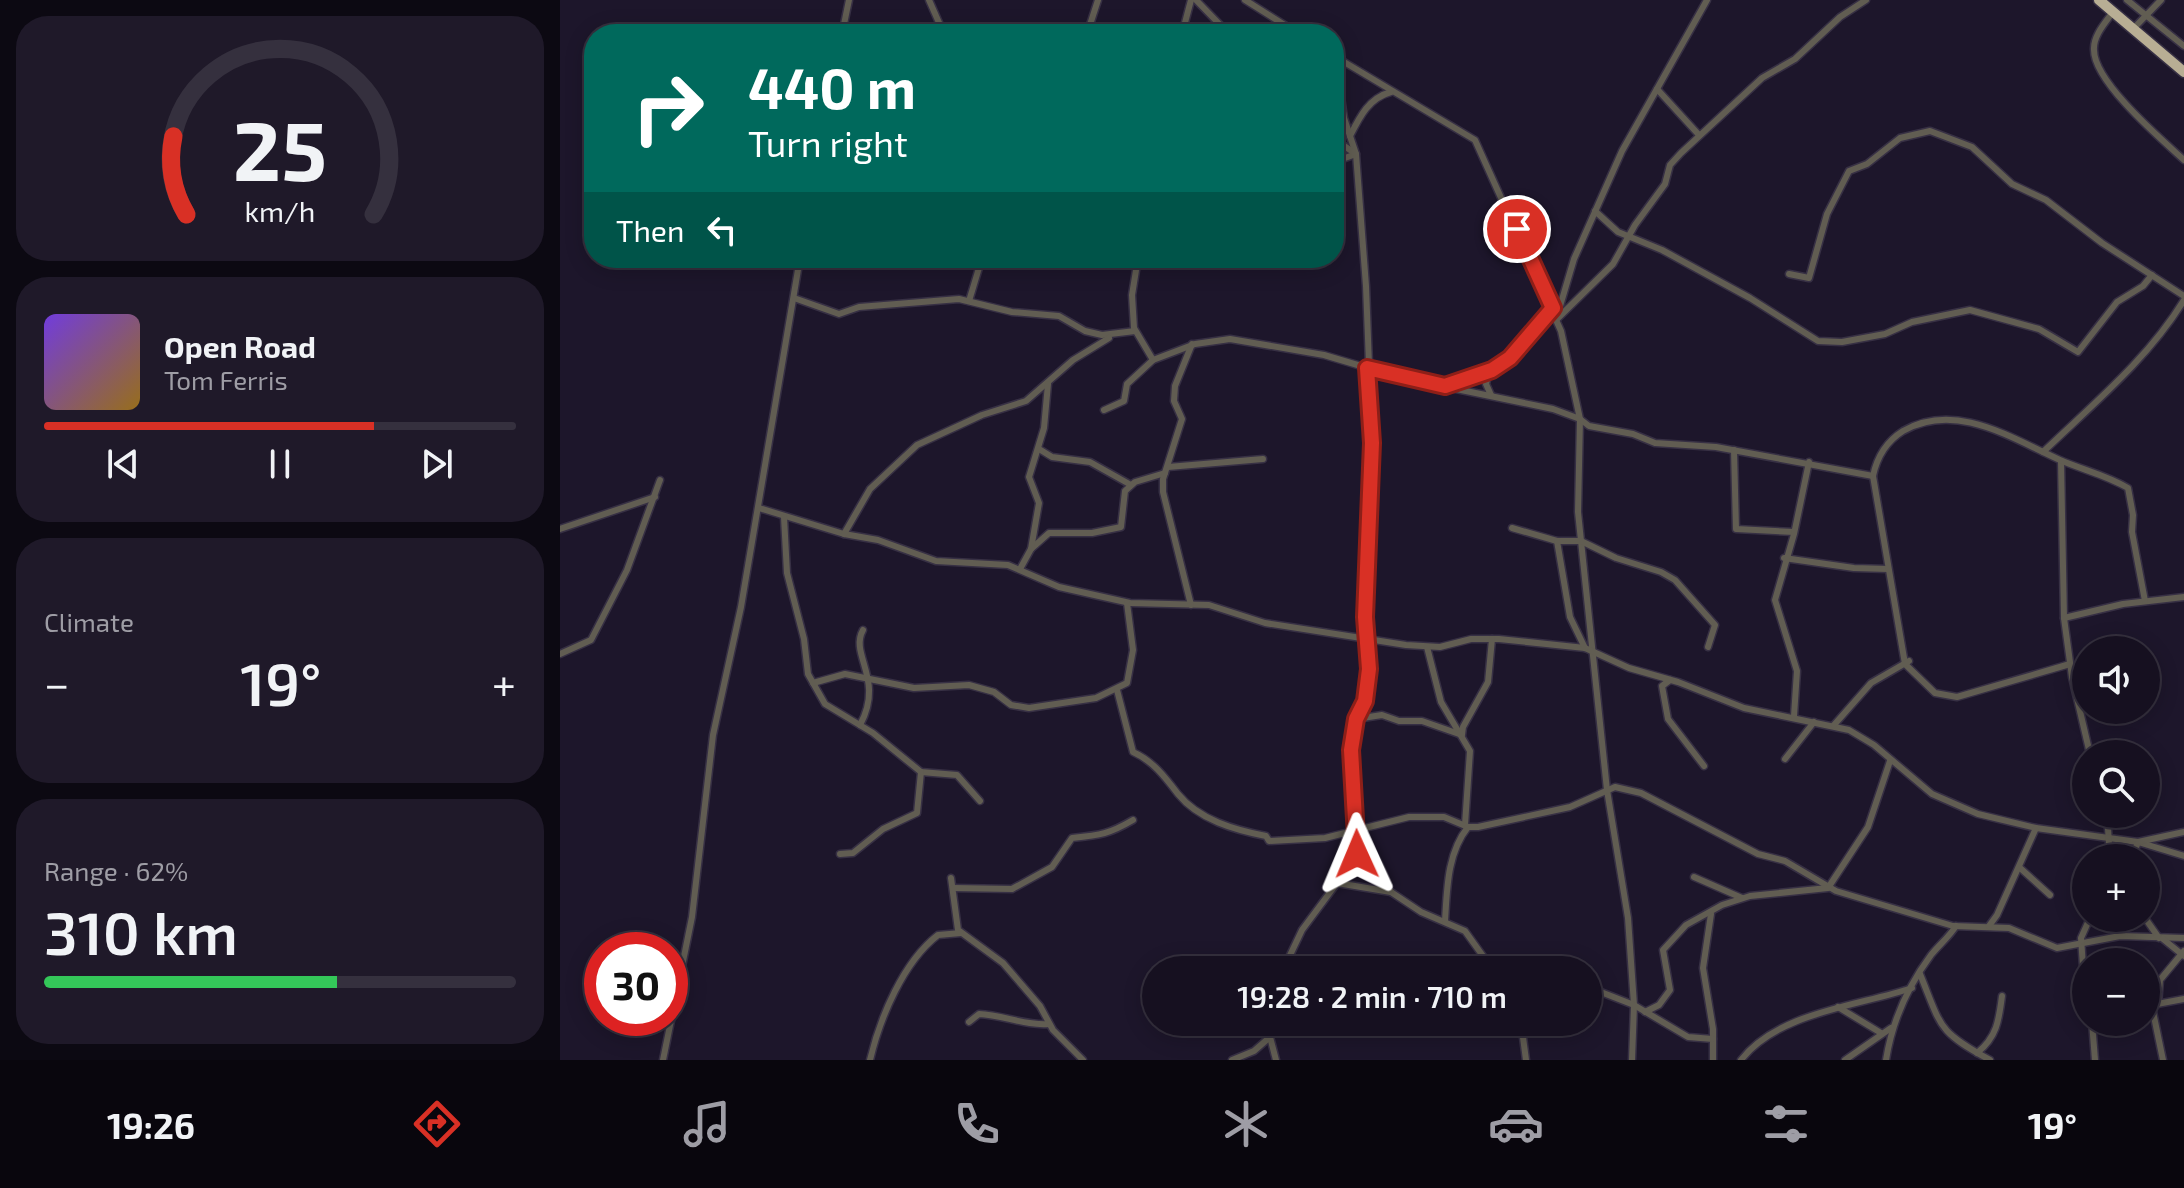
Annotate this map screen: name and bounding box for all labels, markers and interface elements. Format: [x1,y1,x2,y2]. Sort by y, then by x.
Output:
text: 440 m [748,53,916,120]
icon: right [616,56,720,160]
text: 25 [233,97,327,197]
text: Turn right [748,121,908,164]
text: km/h [245,193,315,228]
pin [1483,195,1551,263]
icon: arrive [1495,207,1539,251]
icon: left [700,208,744,252]
text: Then [616,212,684,248]
text: Open Road [164,328,316,364]
text: Tom Ferris [164,364,288,395]
icon: previous [101,442,145,486]
icon: pause [258,442,302,486]
icon: next [415,442,459,486]
text: Climate [44,606,134,637]
map controls [2072,636,2160,1036]
button: sound [2072,636,2160,724]
text: 19° [240,646,321,718]
text: − [44,656,70,709]
text: + [492,656,516,709]
button: search [2072,740,2160,828]
position arrow [1315,812,1399,896]
button: + [2072,844,2160,932]
text: Range · 62% [44,855,188,886]
text: 310 km [44,895,238,967]
speed limit sign: 30 [584,932,688,1036]
button: − [2072,948,2160,1036]
text: 19:28 · 2 min · 710 m [1237,978,1507,1014]
icon: directions [409,1096,465,1152]
icon: music [679,1096,735,1152]
icon: phone [949,1096,1005,1152]
icon: climate [1218,1096,1274,1152]
icon: car [1488,1096,1544,1152]
icon: filters [1758,1096,1814,1152]
text: 19:26 [107,1103,195,1146]
text: 19° [2028,1103,2077,1146]

